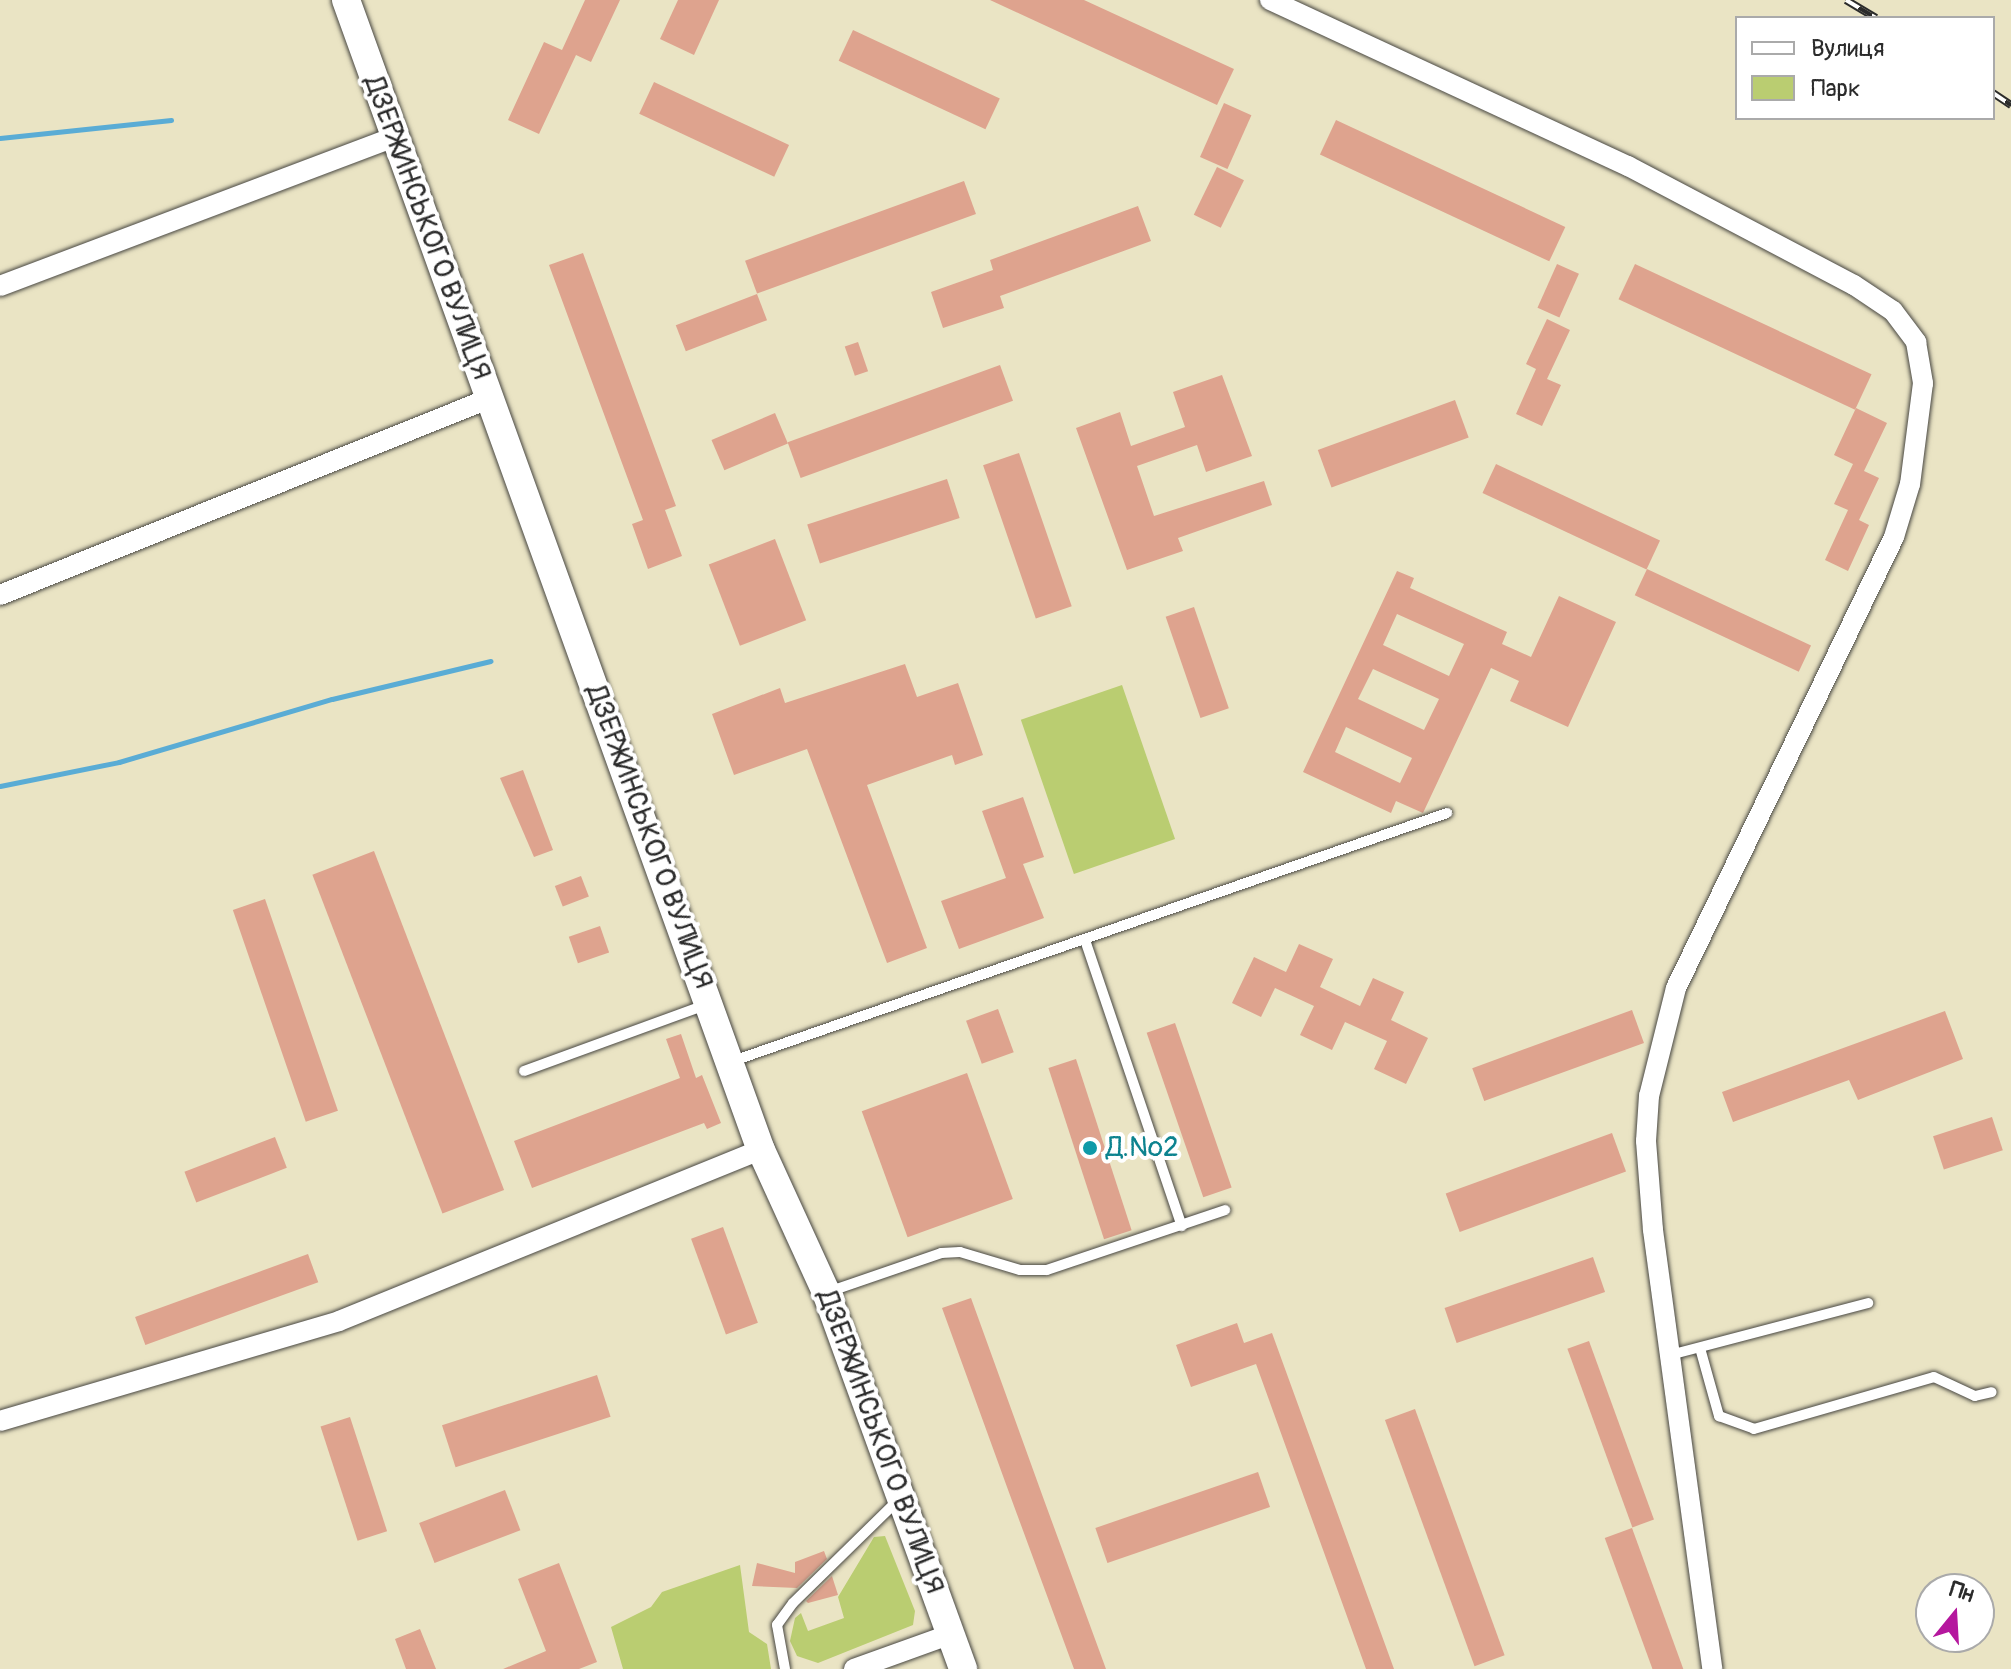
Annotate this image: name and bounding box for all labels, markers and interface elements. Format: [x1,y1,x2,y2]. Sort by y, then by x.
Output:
legend [1735,16,1995,120]
text: Вулиця [1811,34,1884,63]
street label: ДЗЕРЖИНСЬКОГО ВУЛИЦЯ [356,71,498,385]
text: Парк [1811,74,1860,103]
street label: ДЗЕРЖИНСЬКОГО ВУЛИЦЯ [578,680,720,994]
place label: Д.№2 [1106,1131,1179,1165]
marker: Д.№2 [1081,1139,1099,1157]
street label: ДЗЕРЖИНСЬКОГО ВУЛИЦЯ [809,1285,951,1599]
north arrow [1915,1573,1995,1653]
text: Пн [1946,1575,1978,1609]

